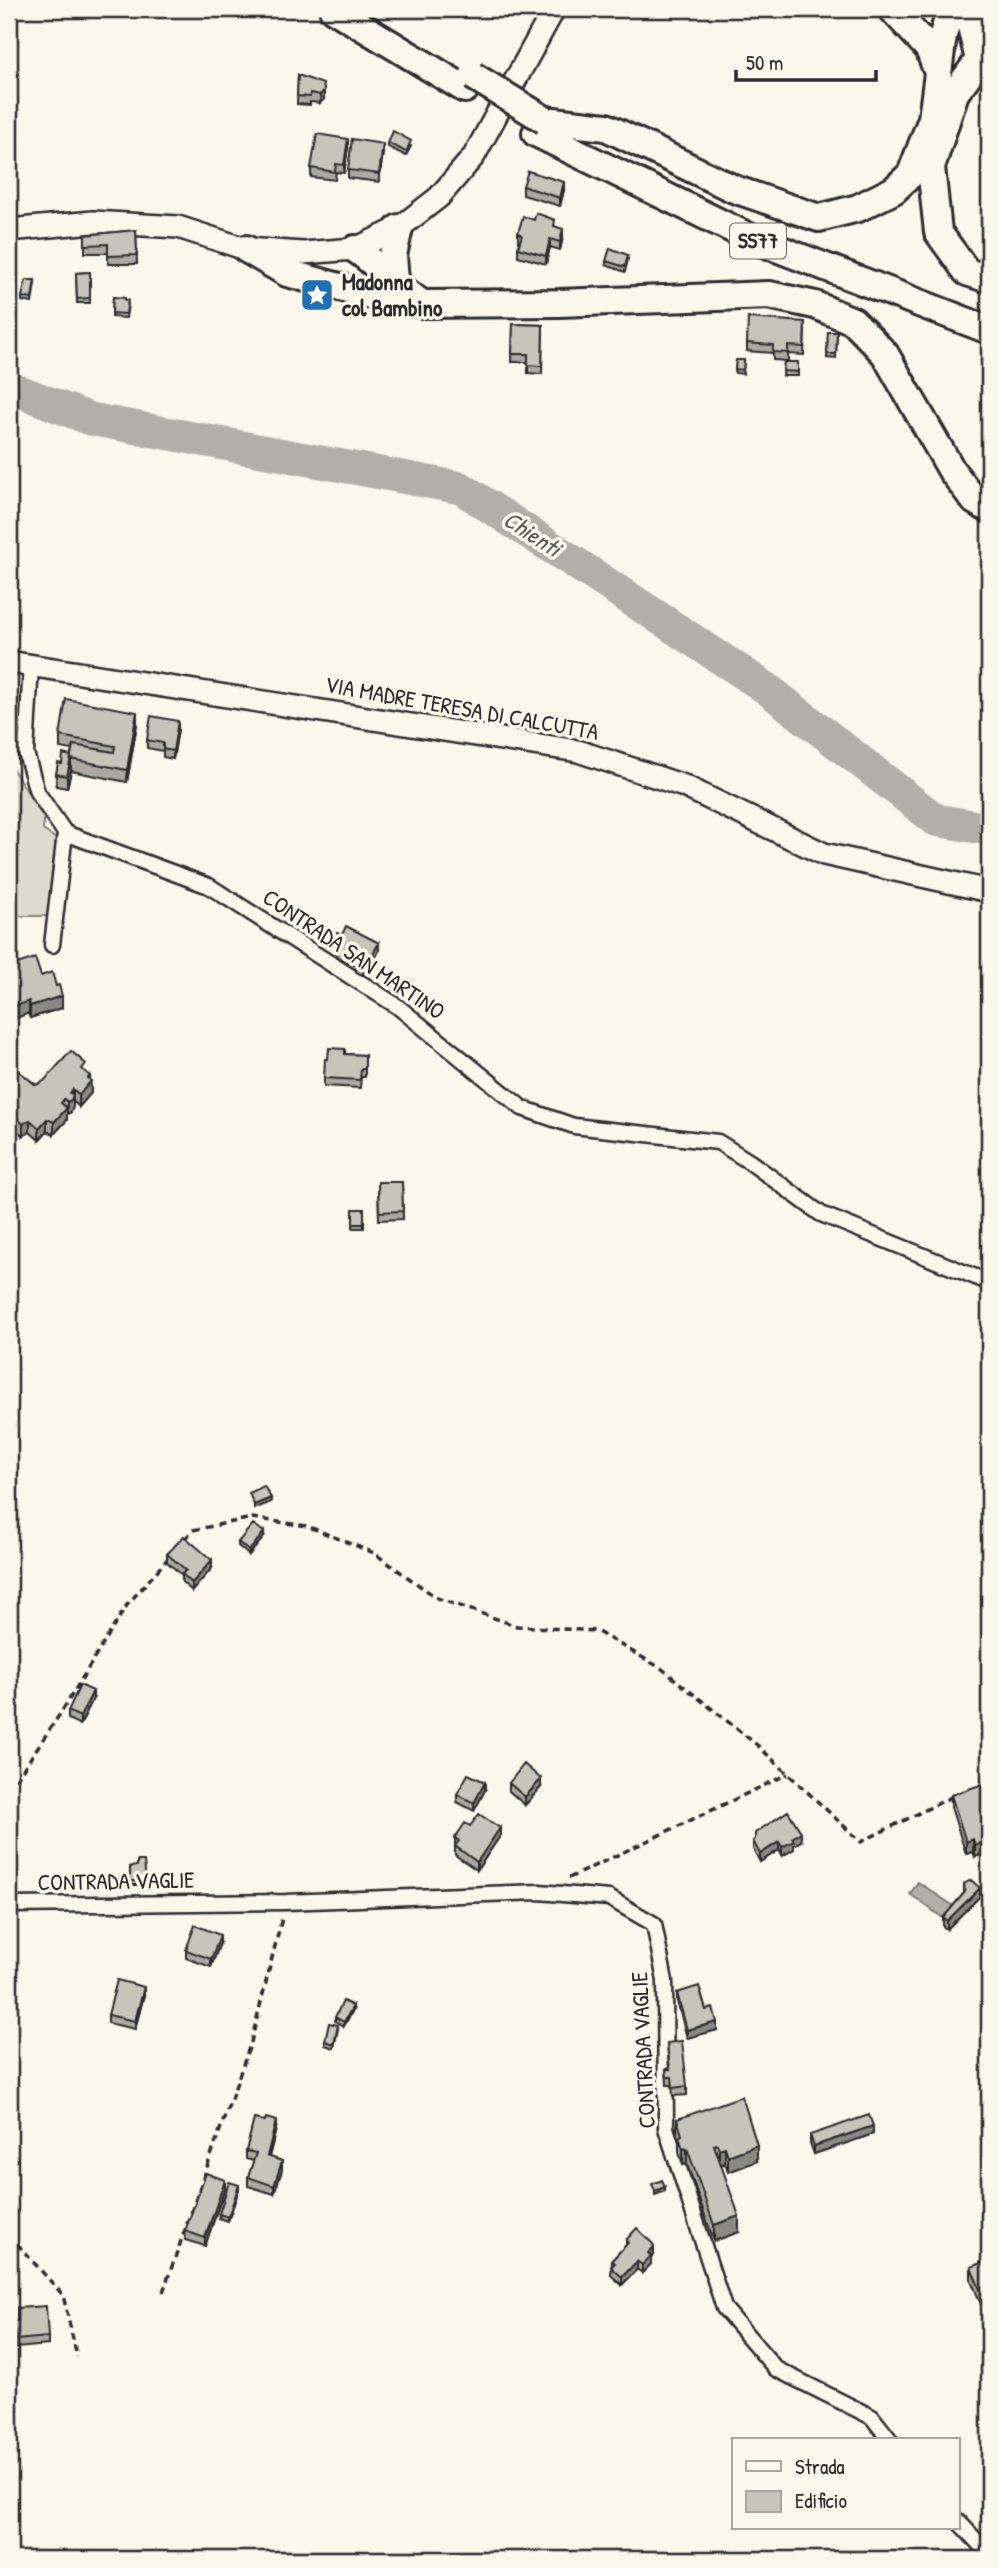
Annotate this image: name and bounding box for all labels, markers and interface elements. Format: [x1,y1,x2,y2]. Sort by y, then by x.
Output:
scale bar [736,38,876,82]
text: 50 m [746,48,783,77]
road number: SS77 [730,224,786,258]
place label: Madonna col Bambino [342,266,443,323]
place icon: Madonna col Bambino [298,276,336,314]
water label: Chienti [498,503,570,565]
street label: VIA MADRE TERESA DI CALCUTTA [323,668,601,747]
street label: CONTRADA SAN MARTINO [257,881,451,1026]
street label: CONTRADA VAGLIE [37,1864,195,1897]
street label: CONTRADA VAGLIE [623,1971,662,2129]
legend [732,2438,960,2530]
text: Strada [795,2452,845,2481]
text: Edificio [795,2486,847,2515]

